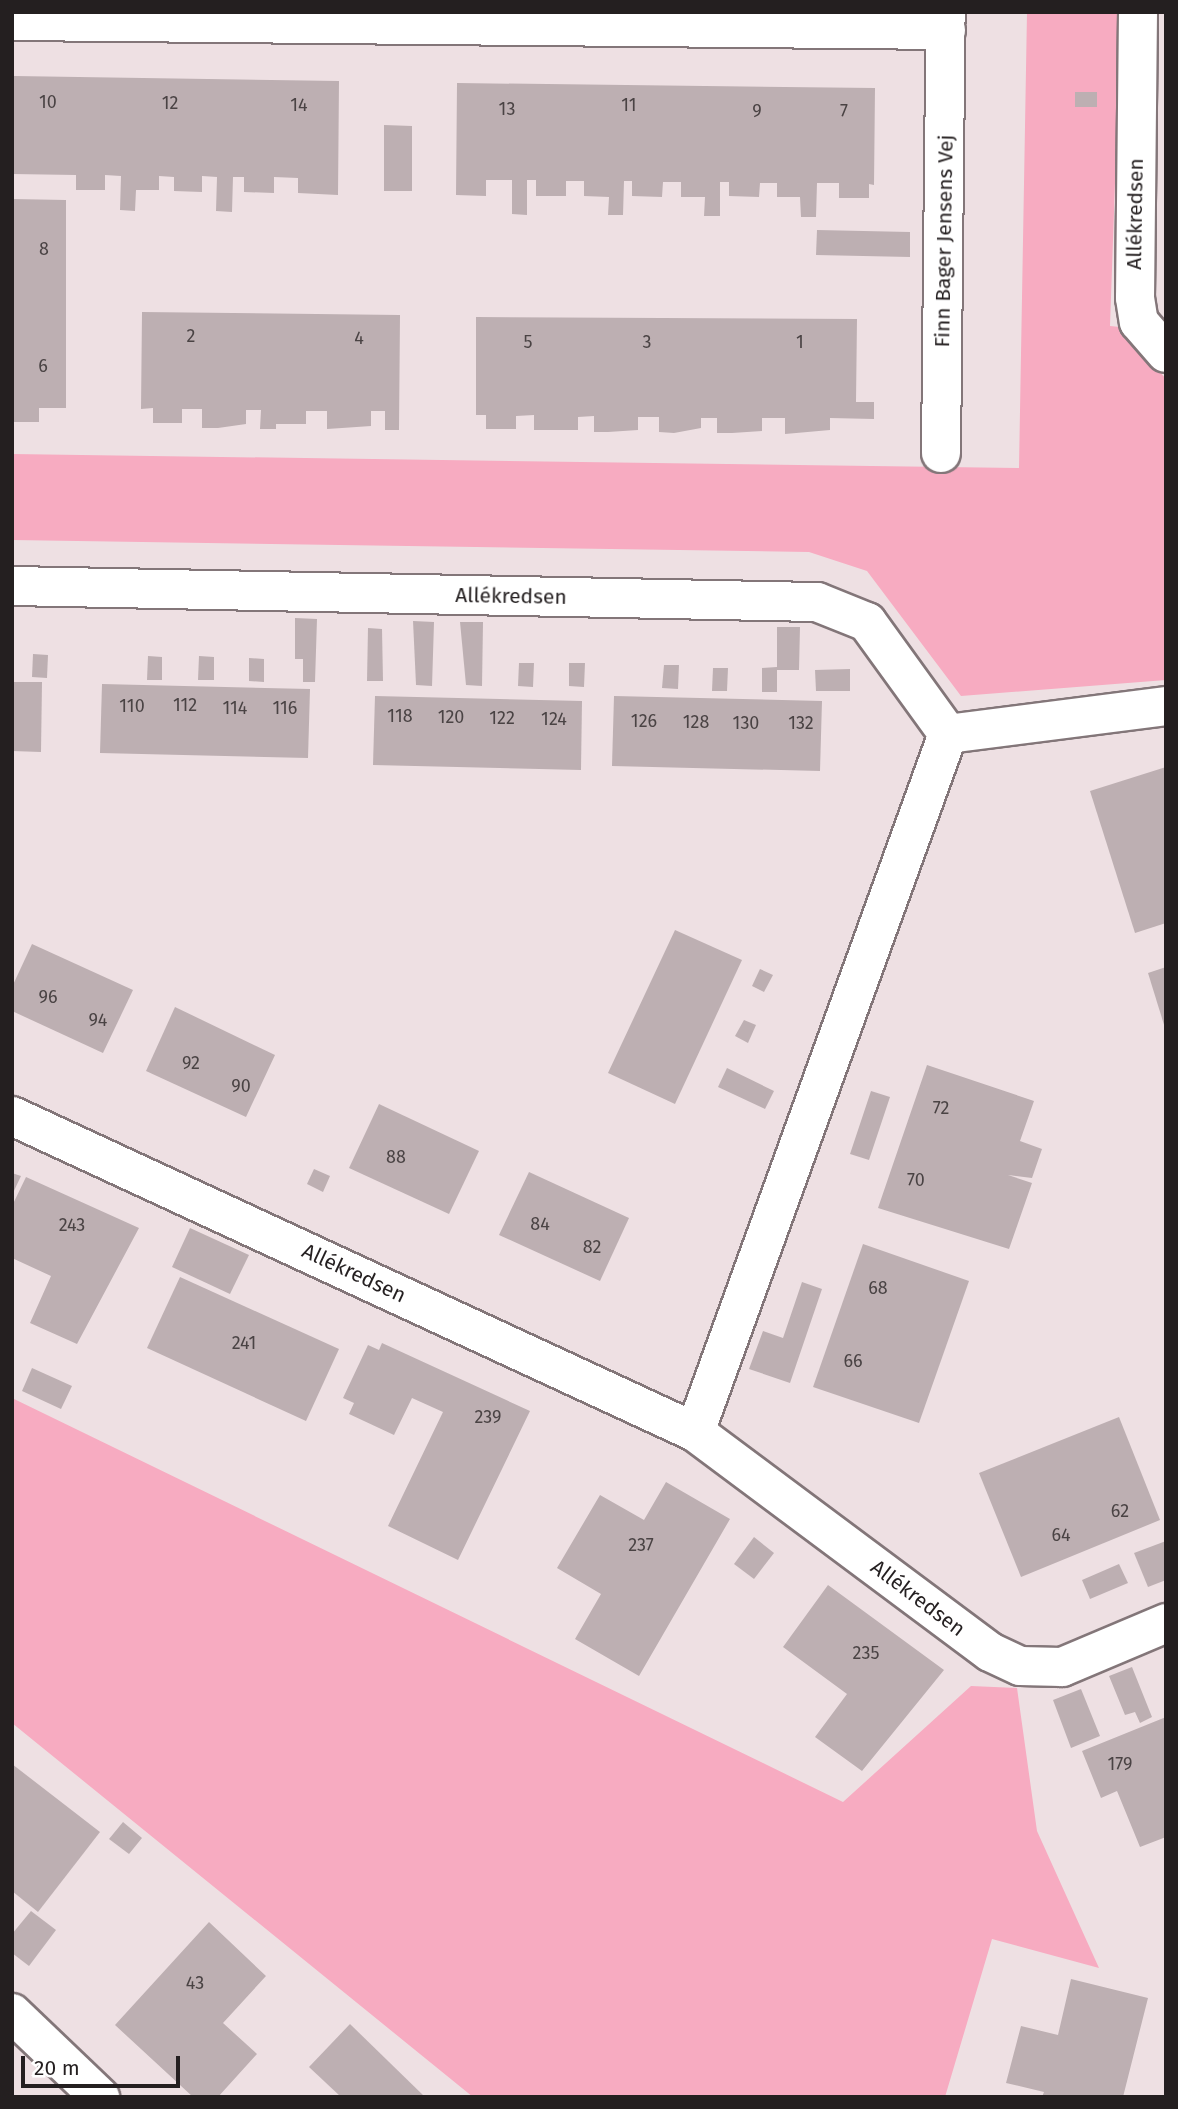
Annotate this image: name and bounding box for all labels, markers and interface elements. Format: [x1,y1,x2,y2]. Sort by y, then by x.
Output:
house number: 10 [39,91,57,113]
house number: 12 [162,92,178,114]
house number: 14 [290,94,308,116]
house number: 11 [621,94,637,116]
house number: 13 [499,98,515,120]
house number: 9 [752,100,762,122]
house number: 7 [840,100,848,122]
street label: Finn Bager Jensens Vej [930,134,958,348]
street label: Allékredsen [1121,158,1149,270]
house number: 8 [39,238,49,260]
house number: 2 [187,325,195,347]
house number: 4 [354,327,364,349]
house number: 5 [523,331,533,353]
house number: 3 [643,331,651,353]
house number: 1 [796,331,804,353]
house number: 6 [38,355,48,377]
street label: Allékredsen [455,582,567,610]
house number: 112 [173,694,197,716]
house number: 110 [119,695,145,717]
house number: 114 [223,697,247,719]
house number: 116 [273,697,297,719]
house number: 118 [387,705,413,727]
house number: 120 [438,706,464,728]
house number: 122 [489,707,515,729]
house number: 124 [541,708,567,730]
house number: 126 [631,710,657,732]
house number: 128 [683,711,709,733]
house number: 130 [733,712,759,734]
house number: 132 [788,712,814,734]
house number: 96 [38,986,58,1008]
house number: 94 [89,1009,107,1031]
house number: 92 [182,1052,200,1074]
house number: 90 [231,1075,251,1097]
house number: 72 [933,1097,949,1119]
house number: 88 [386,1146,406,1168]
house number: 70 [907,1169,925,1191]
house number: 84 [530,1213,550,1235]
house number: 243 [59,1214,85,1236]
house number: 82 [583,1236,601,1258]
street label: Allékredsen [298,1238,410,1308]
house number: 68 [868,1277,888,1299]
house number: 241 [232,1332,256,1354]
house number: 66 [843,1350,863,1372]
house number: 239 [474,1406,502,1428]
house number: 62 [1111,1500,1129,1522]
house number: 64 [1051,1524,1071,1546]
house number: 237 [628,1534,654,1556]
street label: Allékredsen [866,1554,970,1642]
house number: 235 [853,1642,879,1664]
house number: 179 [1108,1753,1132,1775]
house number: 43 [186,1972,204,1994]
scale bar [24,2042,184,2086]
text: 20 m [34,2055,80,2081]

